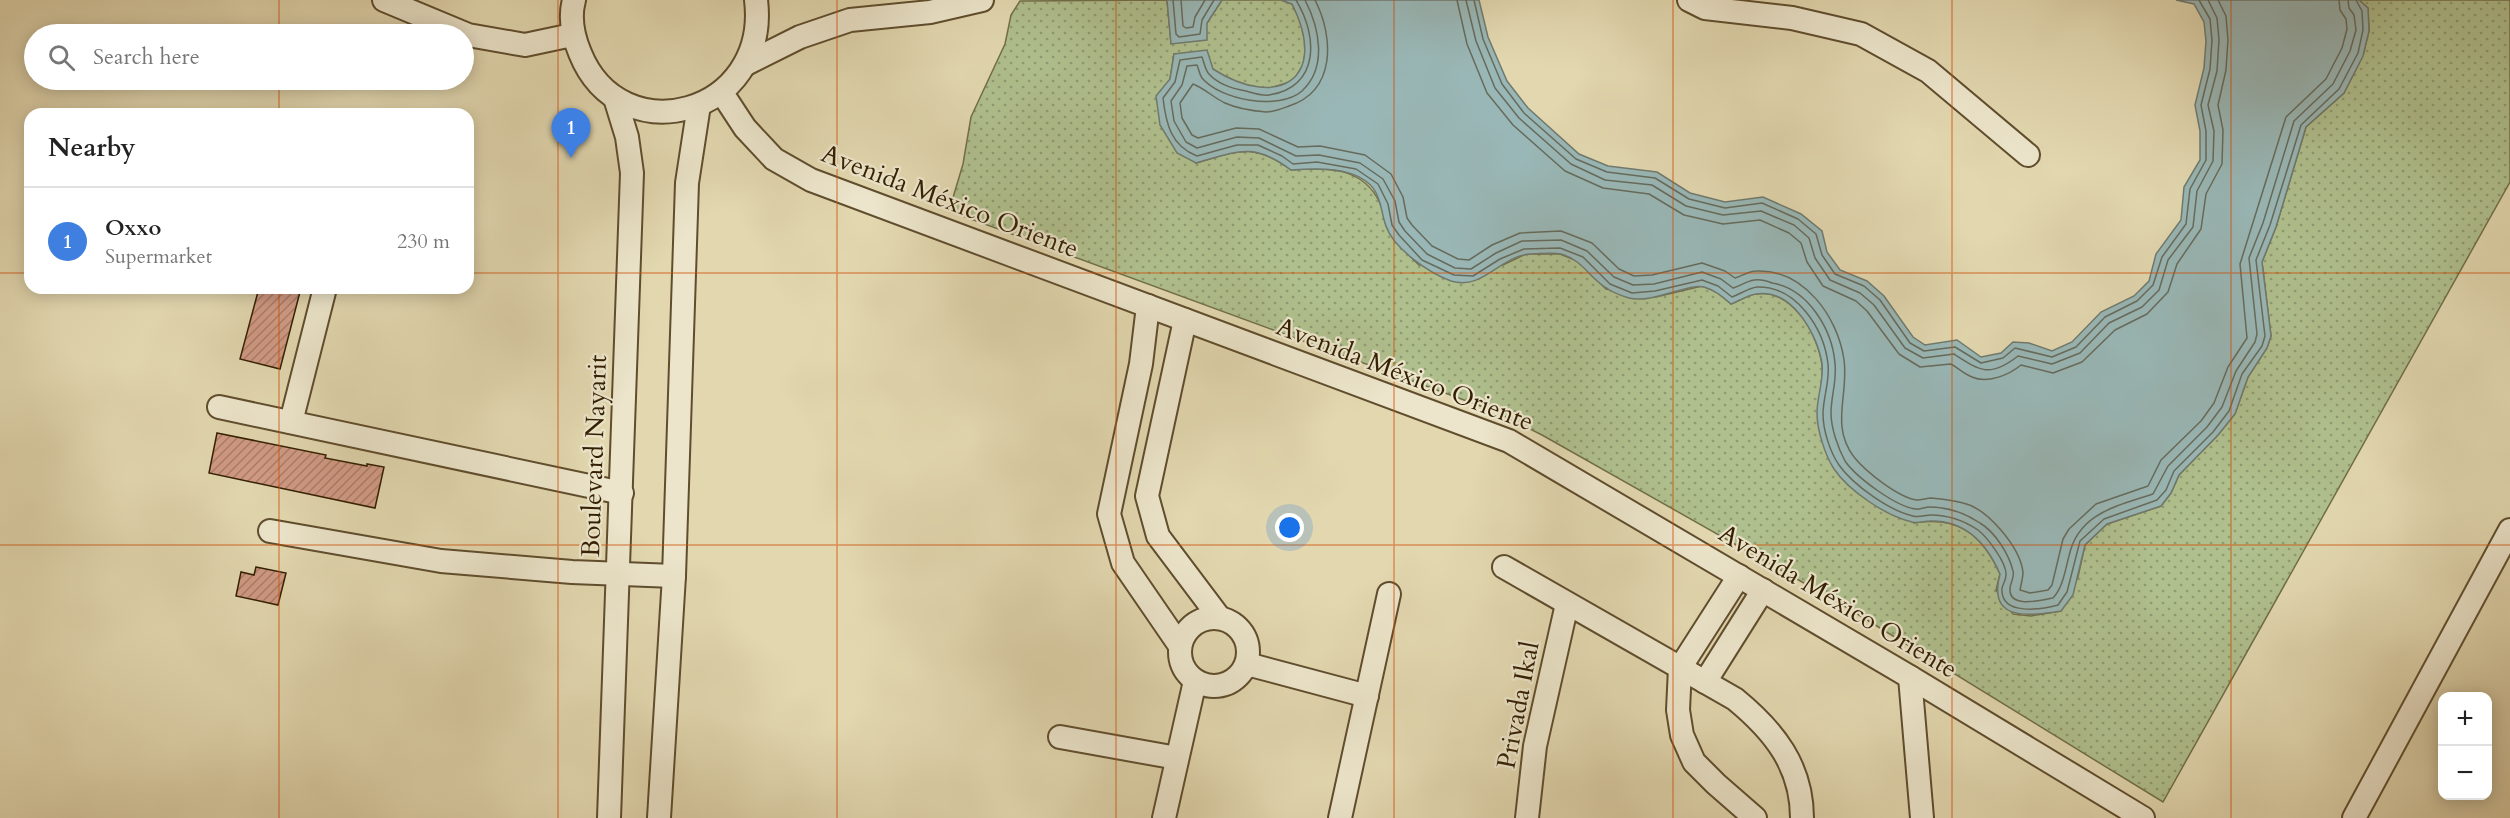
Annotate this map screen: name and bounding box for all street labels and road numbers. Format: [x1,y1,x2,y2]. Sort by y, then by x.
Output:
street label: Avenida México Oriente [816,136,1084,266]
street label: Avenida México Oriente [1271,309,1539,439]
street label: Boulevard Nayarit [573,354,615,558]
street label: Avenida México Oriente [1712,516,1964,686]
street label: Privada Ikal [1488,638,1548,772]

